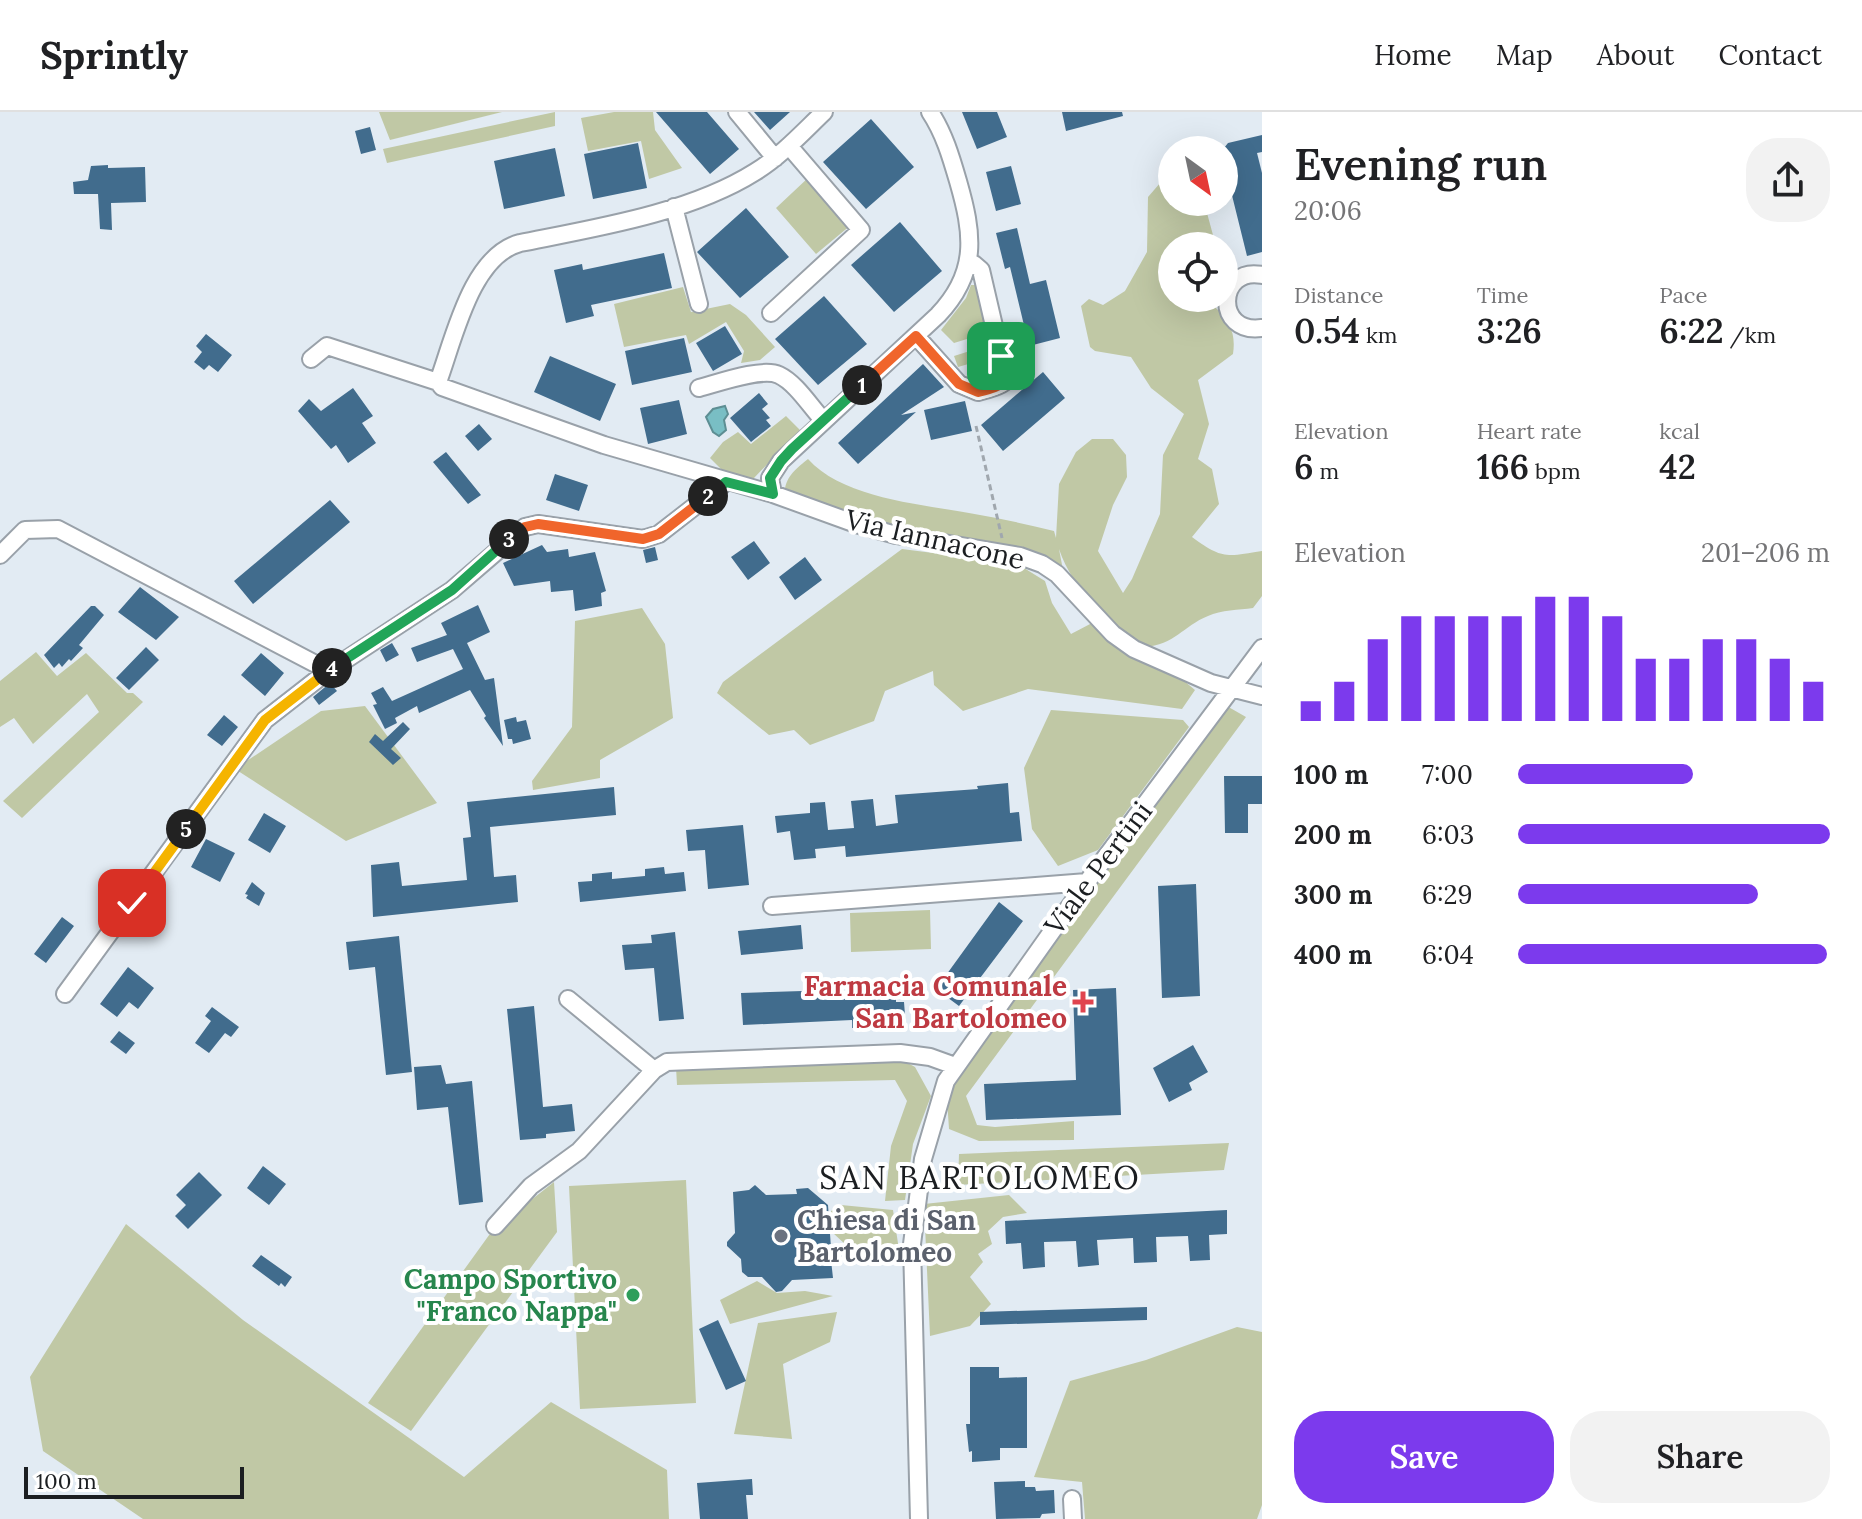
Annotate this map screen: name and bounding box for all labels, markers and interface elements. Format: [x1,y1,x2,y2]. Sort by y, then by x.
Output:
text: Sprintly [40,31,188,79]
text: Home [1374,37,1452,73]
text: Map [1496,37,1553,73]
text: About [1597,37,1674,73]
text: Contact [1718,37,1822,73]
north arrow [1158,136,1238,216]
map controls [1158,136,1238,312]
text: Evening run [1294,136,1547,192]
button: share [1746,138,1830,222]
text: 20:06 [1294,194,1362,227]
button: locate [1158,232,1238,312]
text: Distance [1294,281,1384,309]
text: Time [1477,281,1529,309]
text: Pace [1659,281,1707,309]
text: 0.54 [1294,309,1360,352]
text: 3:26 [1477,309,1542,352]
text: 6:22 [1659,309,1724,352]
text: km [1360,321,1397,349]
text: /km [1724,321,1776,349]
pin [967,322,1035,390]
icon: arrive [979,334,1023,378]
pin: 1 [842,365,882,405]
text: 1 [858,371,866,399]
text: Elevation [1294,417,1389,445]
text: Heart rate [1477,417,1582,445]
text: kcal [1659,417,1700,445]
text: 6 [1294,445,1314,488]
text: 166 [1477,445,1529,488]
text: 42 [1659,445,1696,488]
text: m [1314,457,1339,485]
text: bpm [1529,457,1581,485]
pin: 2 [688,476,728,516]
text: 2 [702,482,714,510]
street label: Via Iannacone [841,501,1028,577]
pin: 3 [489,519,529,559]
text: 3 [503,525,515,553]
text: Elevation [1294,536,1406,569]
text: 201–206 m [1701,536,1830,569]
pin: 4 [312,648,352,688]
text: 4 [326,654,338,682]
text: 100 m [1294,758,1368,791]
text: 7:00 [1422,758,1473,791]
street label: Viale Pertini [1035,794,1160,943]
pin: 5 [166,809,206,849]
text: 5 [180,815,192,843]
text: 200 m [1294,818,1372,851]
text: 6:03 [1422,818,1474,851]
pin [98,869,166,937]
text: 300 m [1294,878,1372,911]
text: 6:29 [1422,878,1473,911]
icon: check [110,881,154,925]
text: 400 m [1294,938,1372,971]
text: 6:04 [1422,938,1474,971]
place label: Farmacia Comunale San Bartolomeo [804,968,1067,1036]
marker: Farmacia Comunale San Bartolomeo [1074,993,1092,1011]
district label: SAN BARTOLOMEO [819,1157,1141,1198]
place label: Chiesa di San Bartolomeo [797,1202,976,1270]
marker: Chiesa di San Bartolomeo [772,1227,790,1245]
place label: Campo Sportivo "Franco Nappa" [404,1261,617,1329]
marker: Campo Sportivo "Franco Nappa" [624,1286,642,1304]
button: Save [1294,1411,1554,1503]
button: Share [1570,1411,1830,1503]
scale bar [24,1463,244,1499]
text: 100 m [36,1467,97,1495]

